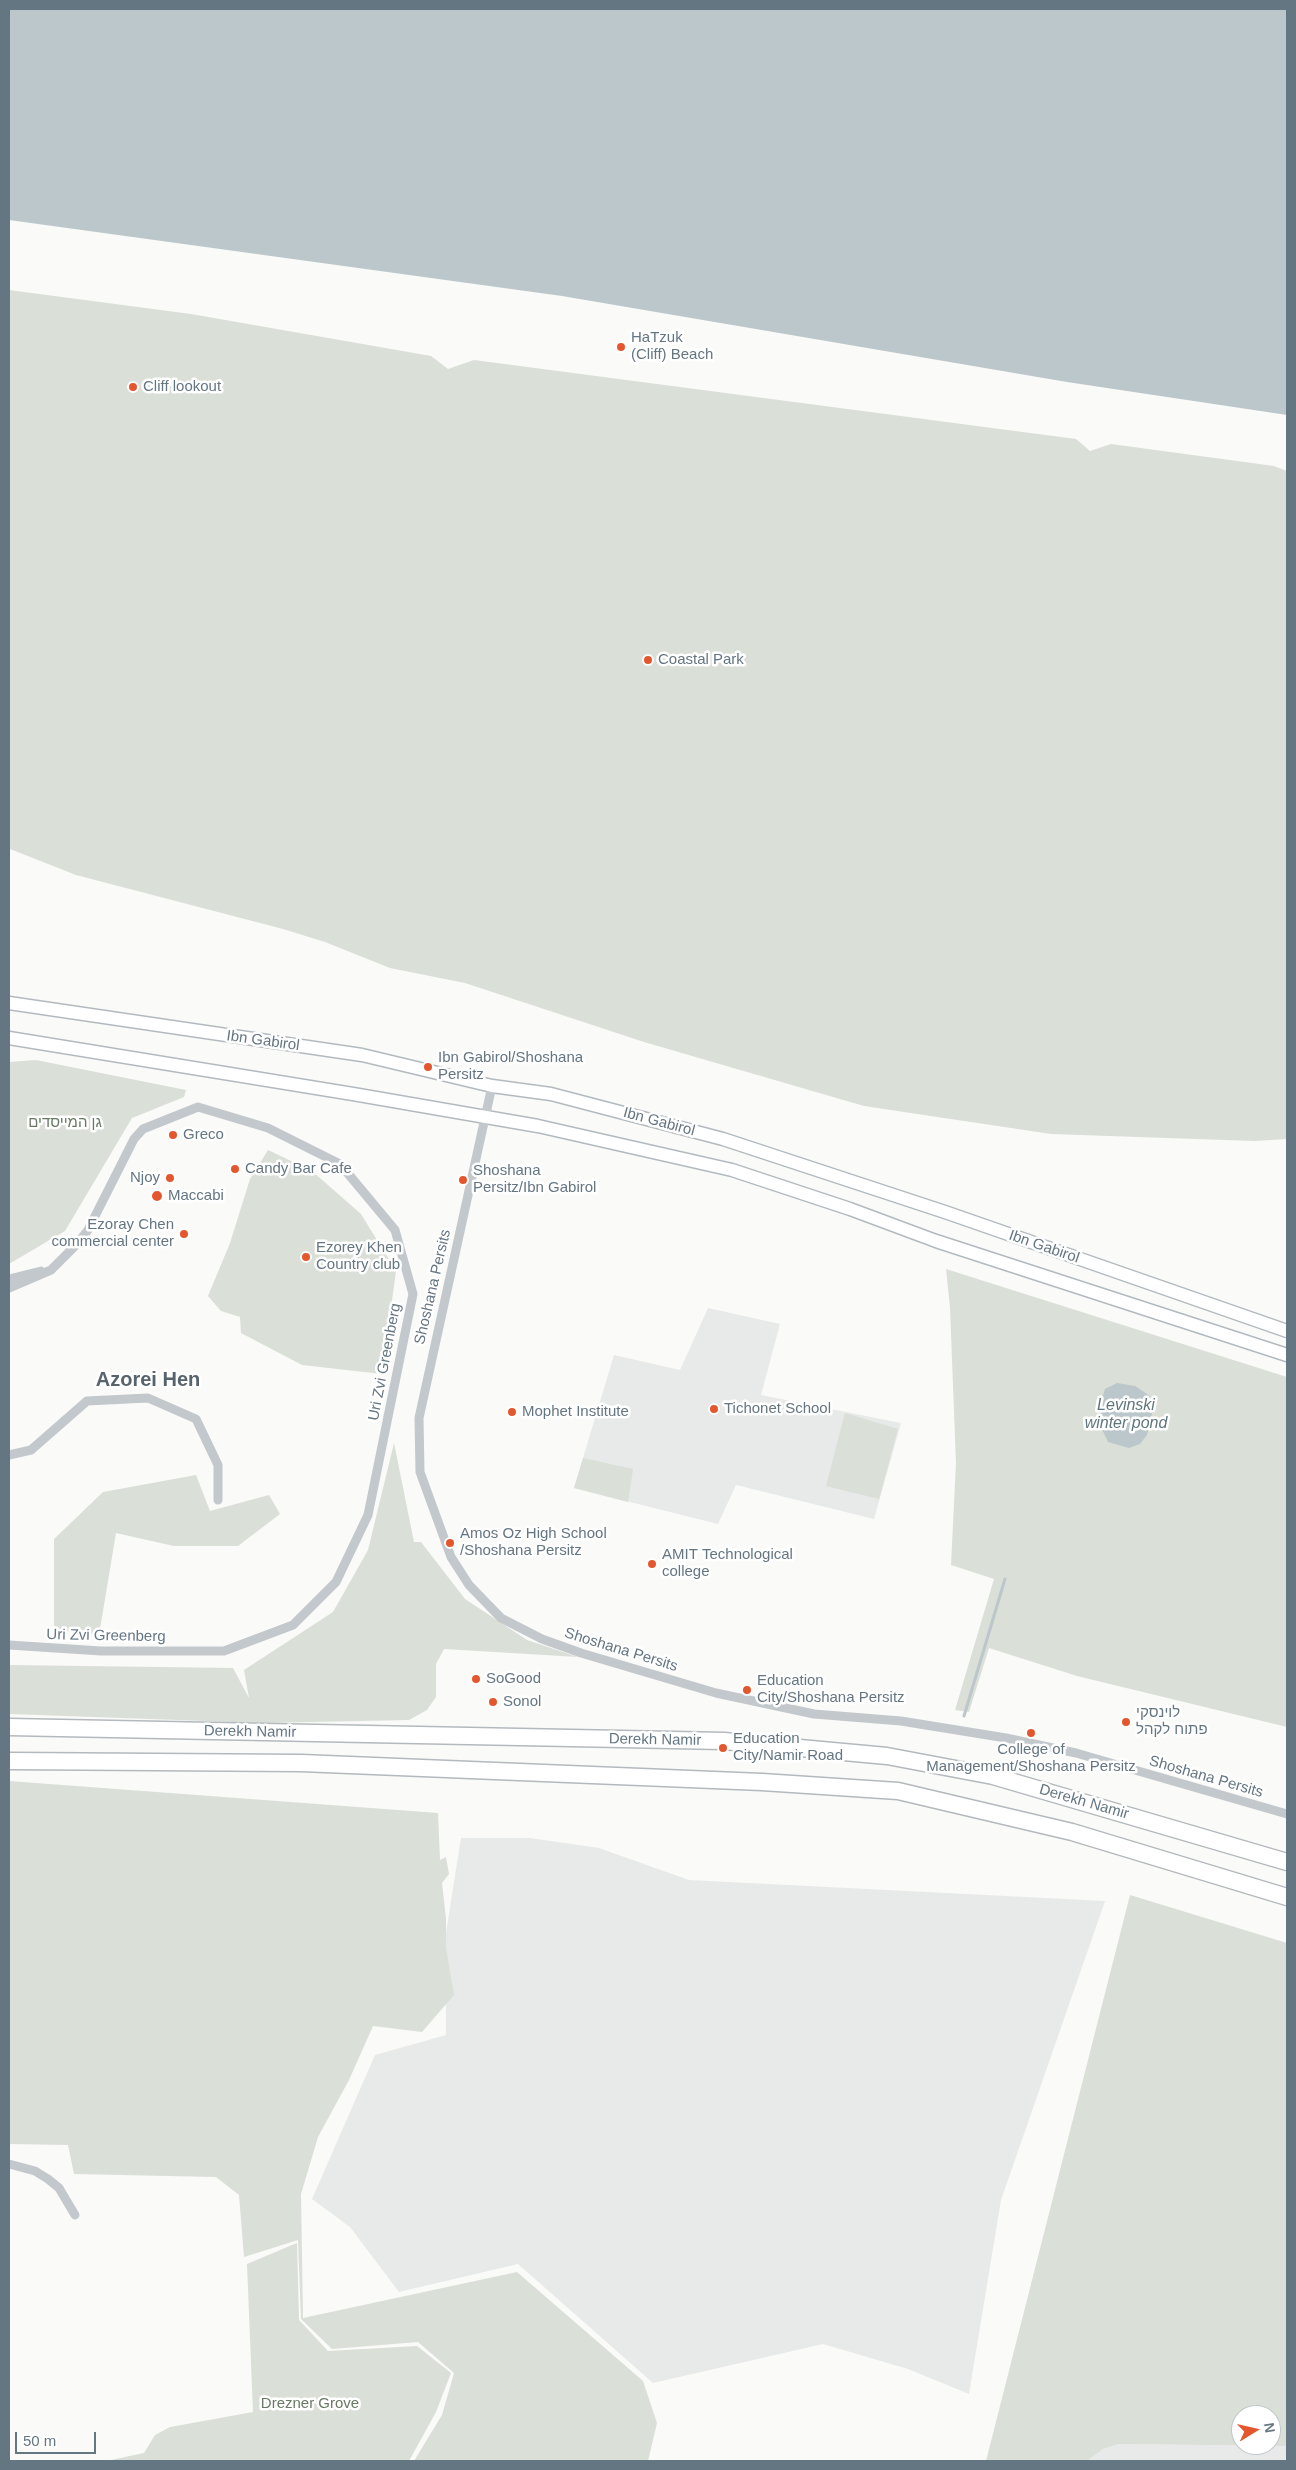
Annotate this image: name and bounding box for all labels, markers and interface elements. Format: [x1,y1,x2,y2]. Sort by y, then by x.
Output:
place label: HaTzuk (Cliff) Beach [631,329,713,364]
marker: HaTzuk (Cliff) Beach [615,341,627,353]
place label: Cliff lookout [143,378,221,396]
marker: Cliff lookout [127,381,139,393]
place label: Coastal Park [658,651,744,669]
marker: Coastal Park [642,654,654,666]
street label: Ibn Gabirol [225,1027,301,1055]
place label: Ibn Gabirol/Shoshana Persitz [438,1049,583,1084]
marker: Ibn Gabirol/Shoshana Persitz [422,1061,434,1073]
street label: Ibn Gabirol [621,1104,697,1140]
park label: גן המייסדים [28,1114,102,1132]
place label: Greco [183,1126,224,1144]
marker: Greco [167,1129,179,1141]
place label: Candy Bar Cafe [245,1160,352,1178]
place label: Shoshana Persitz/Ibn Gabirol [473,1162,596,1197]
marker: Candy Bar Cafe [229,1163,241,1175]
place label: Njoy [130,1169,160,1187]
marker: Njoy [164,1172,176,1184]
marker: Shoshana Persitz/Ibn Gabirol [457,1174,469,1186]
place label: Maccabi [168,1187,224,1205]
marker: Maccabi [150,1189,164,1203]
place label: Ezoray Chen commercial center [51,1216,174,1251]
street label: Ibn Gabirol [1006,1227,1082,1267]
marker: Ezoray Chen commercial center [178,1228,190,1240]
street label: Shoshana Persits [411,1228,455,1346]
place label: Ezorey Khen Country club [316,1239,402,1274]
marker: Ezorey Khen Country club [300,1251,312,1263]
street label: Uri Zvi Greenberg [365,1302,405,1422]
district label: Azorei Hen [96,1368,200,1392]
water label: Levinski winter pond [1085,1396,1167,1434]
place label: Tichonet School [724,1400,831,1418]
place label: Mophet Institute [522,1403,629,1421]
marker: Tichonet School [708,1403,720,1415]
marker: Mophet Institute [506,1406,518,1418]
place label: Amos Oz High School /Shoshana Persitz [460,1525,607,1560]
marker: Amos Oz High School /Shoshana Persitz [444,1537,456,1549]
place label: AMIT Technological college [662,1546,793,1581]
marker: AMIT Technological college [646,1558,658,1570]
street label: Shoshana Persits [562,1624,680,1676]
street label: Uri Zvi Greenberg [46,1626,166,1646]
place label: SoGood [486,1670,541,1688]
place label: Education City/Shoshana Persitz [757,1672,905,1707]
marker: SoGood [470,1673,482,1685]
marker: Education City/Shoshana Persitz [741,1684,753,1696]
place label: Sonol [503,1693,541,1711]
marker: Sonol [487,1696,499,1708]
place label: לוינסקי פתוח לקהל [1136,1704,1208,1739]
marker: לוינסקי פתוח לקהל [1120,1716,1132,1728]
street label: Derekh Namir [204,1722,296,1742]
marker: College of Management/Shoshana Persitz [1025,1727,1037,1739]
street label: Derekh Namir [609,1730,701,1750]
place label: Education City/Namir Road [733,1730,843,1765]
place label: College of Management/Shoshana Persitz [926,1741,1136,1776]
marker: Education City/Namir Road [717,1742,729,1754]
street label: Shoshana Persits [1147,1752,1265,1802]
street label: Derekh Namir [1037,1781,1131,1823]
park label: Drezner Grove [261,2395,359,2413]
north arrow [1231,2405,1281,2455]
scale bar [18,2422,99,2454]
text: N [1261,2422,1279,2434]
text: 50 m [23,2432,56,2449]

